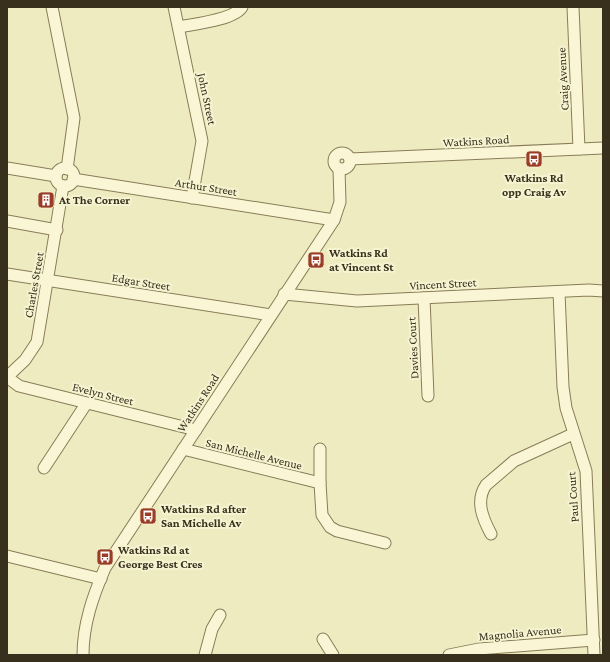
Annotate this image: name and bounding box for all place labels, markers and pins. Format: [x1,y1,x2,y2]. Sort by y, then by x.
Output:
bus stop icon: Watkins Rd opp Craig Av [524,149,544,169]
place label: Watkins Rd opp Craig Av [502,171,566,199]
building icon: At The Corner [36,190,56,210]
place label: At The Corner [58,193,130,207]
place label: Watkins Rd at Vincent St [328,246,394,274]
bus stop icon: Watkins Rd at Vincent St [306,250,326,270]
place label: Watkins Rd after San Michelle Av [160,502,247,530]
bus stop icon: Watkins Rd after San Michelle Av [138,506,158,526]
place label: Watkins Rd at George Best Cres [117,543,203,571]
bus stop icon: Watkins Rd at George Best Cres [95,547,115,567]

